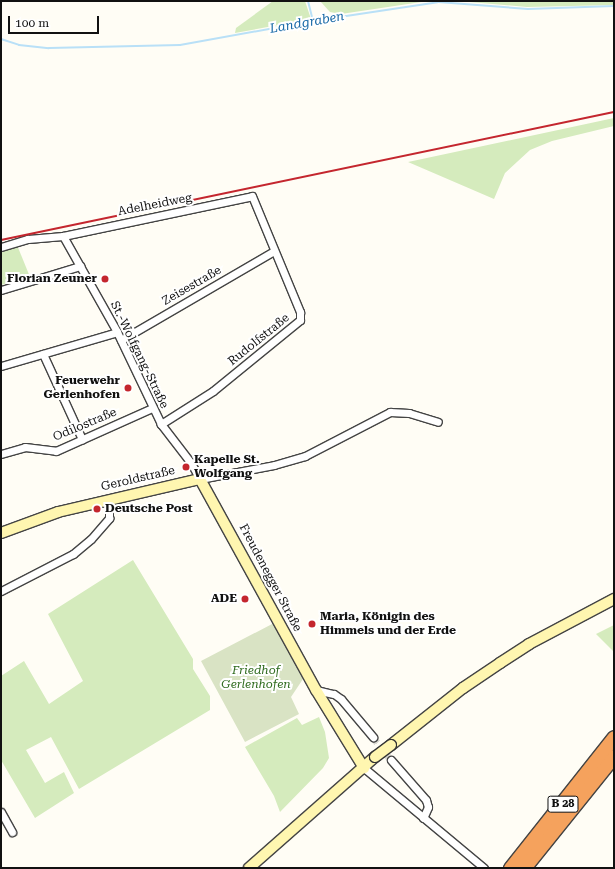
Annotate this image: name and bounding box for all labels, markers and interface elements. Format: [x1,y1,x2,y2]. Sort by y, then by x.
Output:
scale bar [10,8,101,34]
water label: Landgraben [269,9,345,37]
text: 100 m [15,16,49,30]
street label: Adelheidweg [117,191,193,219]
street label: Zeisestraße [160,263,224,309]
place label: Florian Zeuner [7,272,97,286]
marker: Florian Zeuner [100,274,110,284]
street label: St.-Wolfgang-Straße [107,299,171,411]
street label: Rudolfstraße [226,311,292,369]
place label: Feuerwehr Gerlenhofen [43,374,120,402]
marker: Feuerwehr Gerlenhofen [123,383,133,393]
street label: Odilostraße [51,405,119,445]
place label: Kapelle St. Wolfgang [194,453,260,481]
marker: Kapelle St. Wolfgang [181,462,191,472]
street label: Geroldstraße [100,464,176,494]
place label: Deutsche Post [105,502,193,516]
marker: Deutsche Post [92,504,102,514]
street label: Freudenegger Straße [236,522,304,634]
place label: ADE [211,592,237,606]
marker: ADE [240,594,250,604]
place label: Maria, Königin des Himmels und der Erde [320,610,456,638]
marker: Maria, Königin des Himmels und der Erde [307,619,317,629]
park label: Friedhof Gerlenhofen [221,664,291,692]
road number: B 28 [547,795,579,813]

